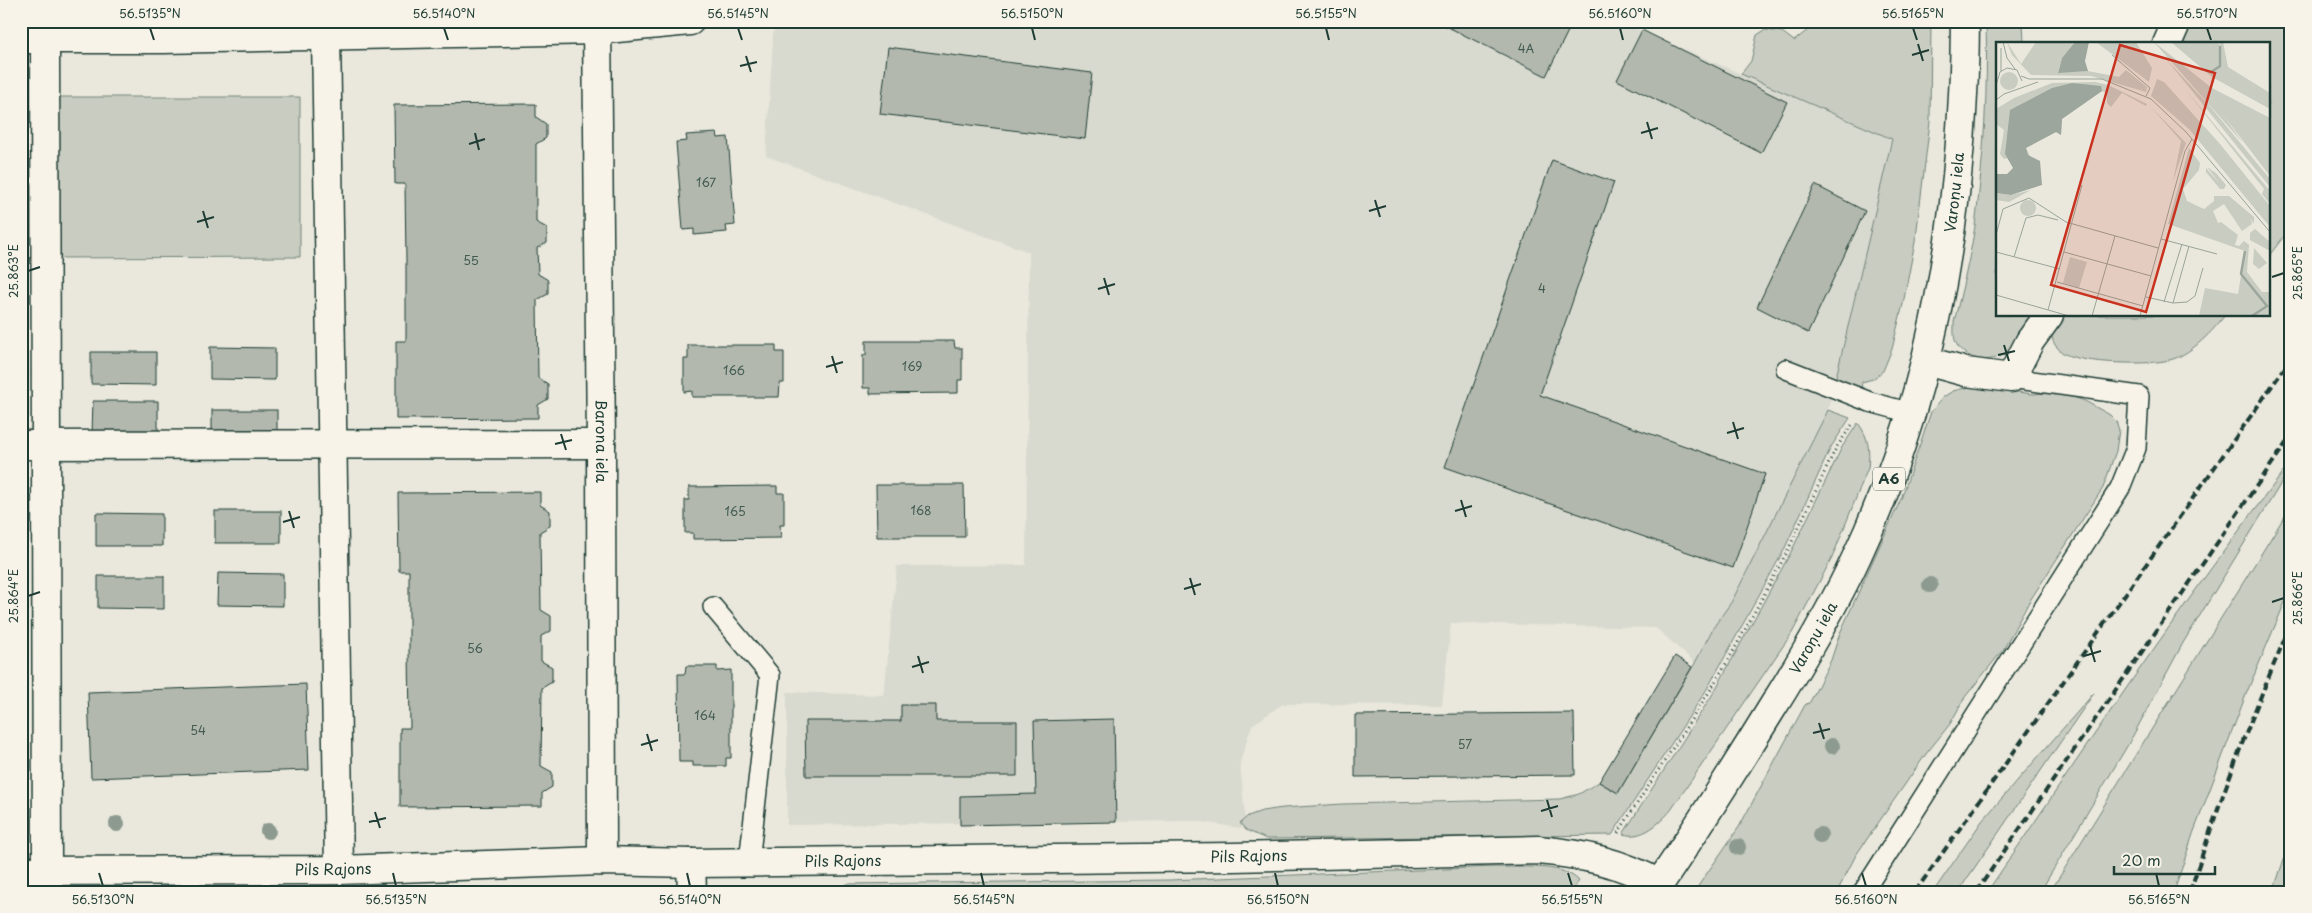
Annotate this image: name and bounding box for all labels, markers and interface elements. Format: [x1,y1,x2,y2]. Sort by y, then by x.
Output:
text: 56.5135°N [119,4,181,22]
text: 56.5140°N [412,4,476,22]
text: 56.5145°N [707,4,769,22]
text: 56.5150°N [1000,4,1064,22]
text: 56.5155°N [1295,4,1357,22]
text: 56.5160°N [1588,4,1652,22]
text: 56.5165°N [1882,4,1944,22]
text: 56.5170°N [2176,4,2238,22]
house number: 4A [1518,39,1535,57]
inset map [1996,42,2270,316]
street label: Varoņu iela [1937,151,1969,234]
house number: 167 [696,173,716,191]
text: 25.863°E [4,244,22,298]
text: 25.865°E [2288,246,2306,300]
house number: 55 [463,251,479,269]
house number: 4 [1538,279,1546,297]
house number: 169 [902,357,922,375]
house number: 166 [723,361,745,379]
street label: Barona iela [591,399,614,483]
road number: A6 [1873,468,1905,490]
house number: 168 [910,501,932,519]
house number: 165 [724,502,746,520]
text: 25.864°E [4,569,22,623]
text: 25.866°E [2288,571,2306,625]
street label: Varoņu iela [1783,596,1843,678]
house number: 56 [467,639,483,657]
house number: 164 [694,706,716,724]
house number: 54 [190,721,206,739]
house number: 57 [1458,735,1472,753]
street label: Pils Rajons [1210,843,1288,867]
scale bar [2114,843,2216,875]
street label: Pils Rajons [804,848,881,872]
text: 20 m [2122,848,2161,871]
street label: Pils Rajons [295,856,372,880]
text: 56.5130°N [71,890,135,908]
text: 56.5135°N [365,890,427,908]
text: 56.5140°N [658,890,722,908]
text: 56.5145°N [953,890,1015,908]
text: 56.5150°N [1246,890,1310,908]
text: 56.5155°N [1541,890,1603,908]
text: 56.5160°N [1834,890,1898,908]
text: 56.5165°N [2128,890,2190,908]

